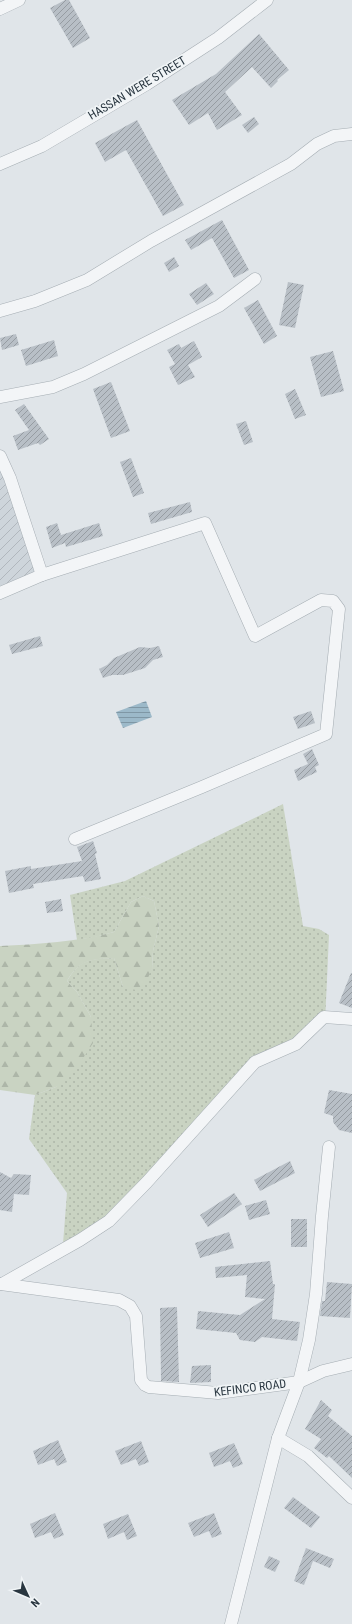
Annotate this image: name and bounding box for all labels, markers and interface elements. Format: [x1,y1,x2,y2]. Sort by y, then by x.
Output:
street label: HASSAN WERE STREET [86,53,188,123]
street label: KEFINCO ROAD [213,1377,287,1399]
north arrow [8,1576,48,1616]
text: N [28,1596,42,1610]

